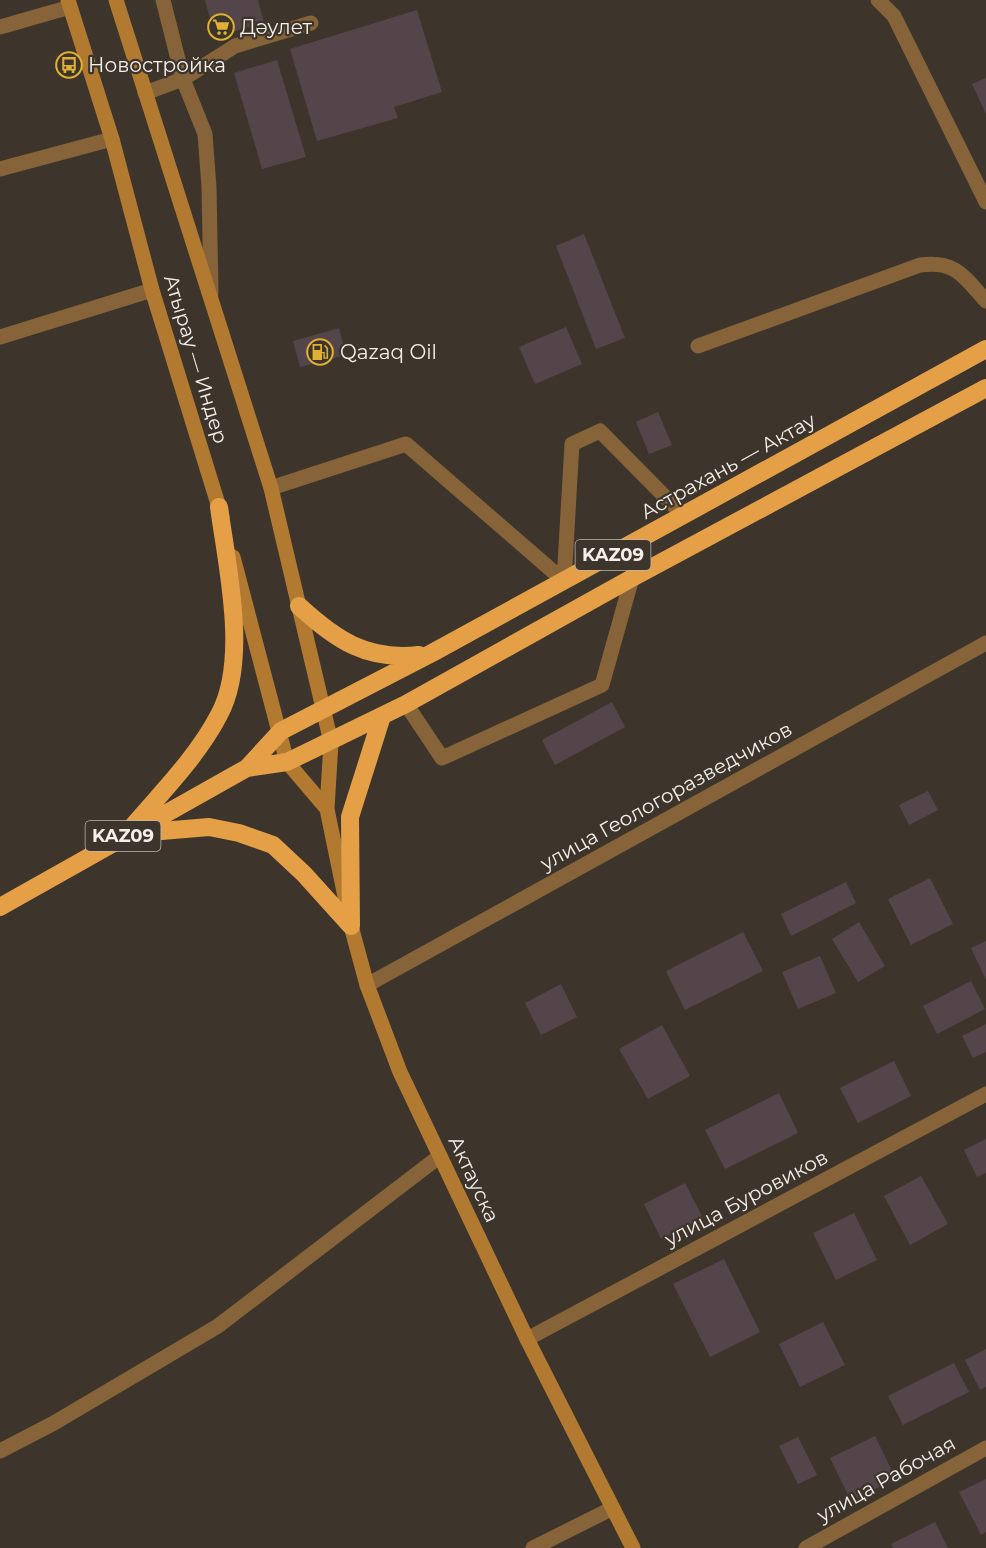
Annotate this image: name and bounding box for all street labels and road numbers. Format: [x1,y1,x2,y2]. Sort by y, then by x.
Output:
street label: Атырау — Индер [159,272,233,446]
street label: Астрахань — Актау [636,408,820,524]
road number: KAZ09 [576,540,650,570]
street label: улица Геологоразведчиков [535,717,796,876]
road number: KAZ09 [86,821,160,851]
street label: Актауска [444,1132,504,1226]
street label: улица Буровиков [659,1145,832,1252]
street label: улица Рабочая [812,1431,960,1528]

